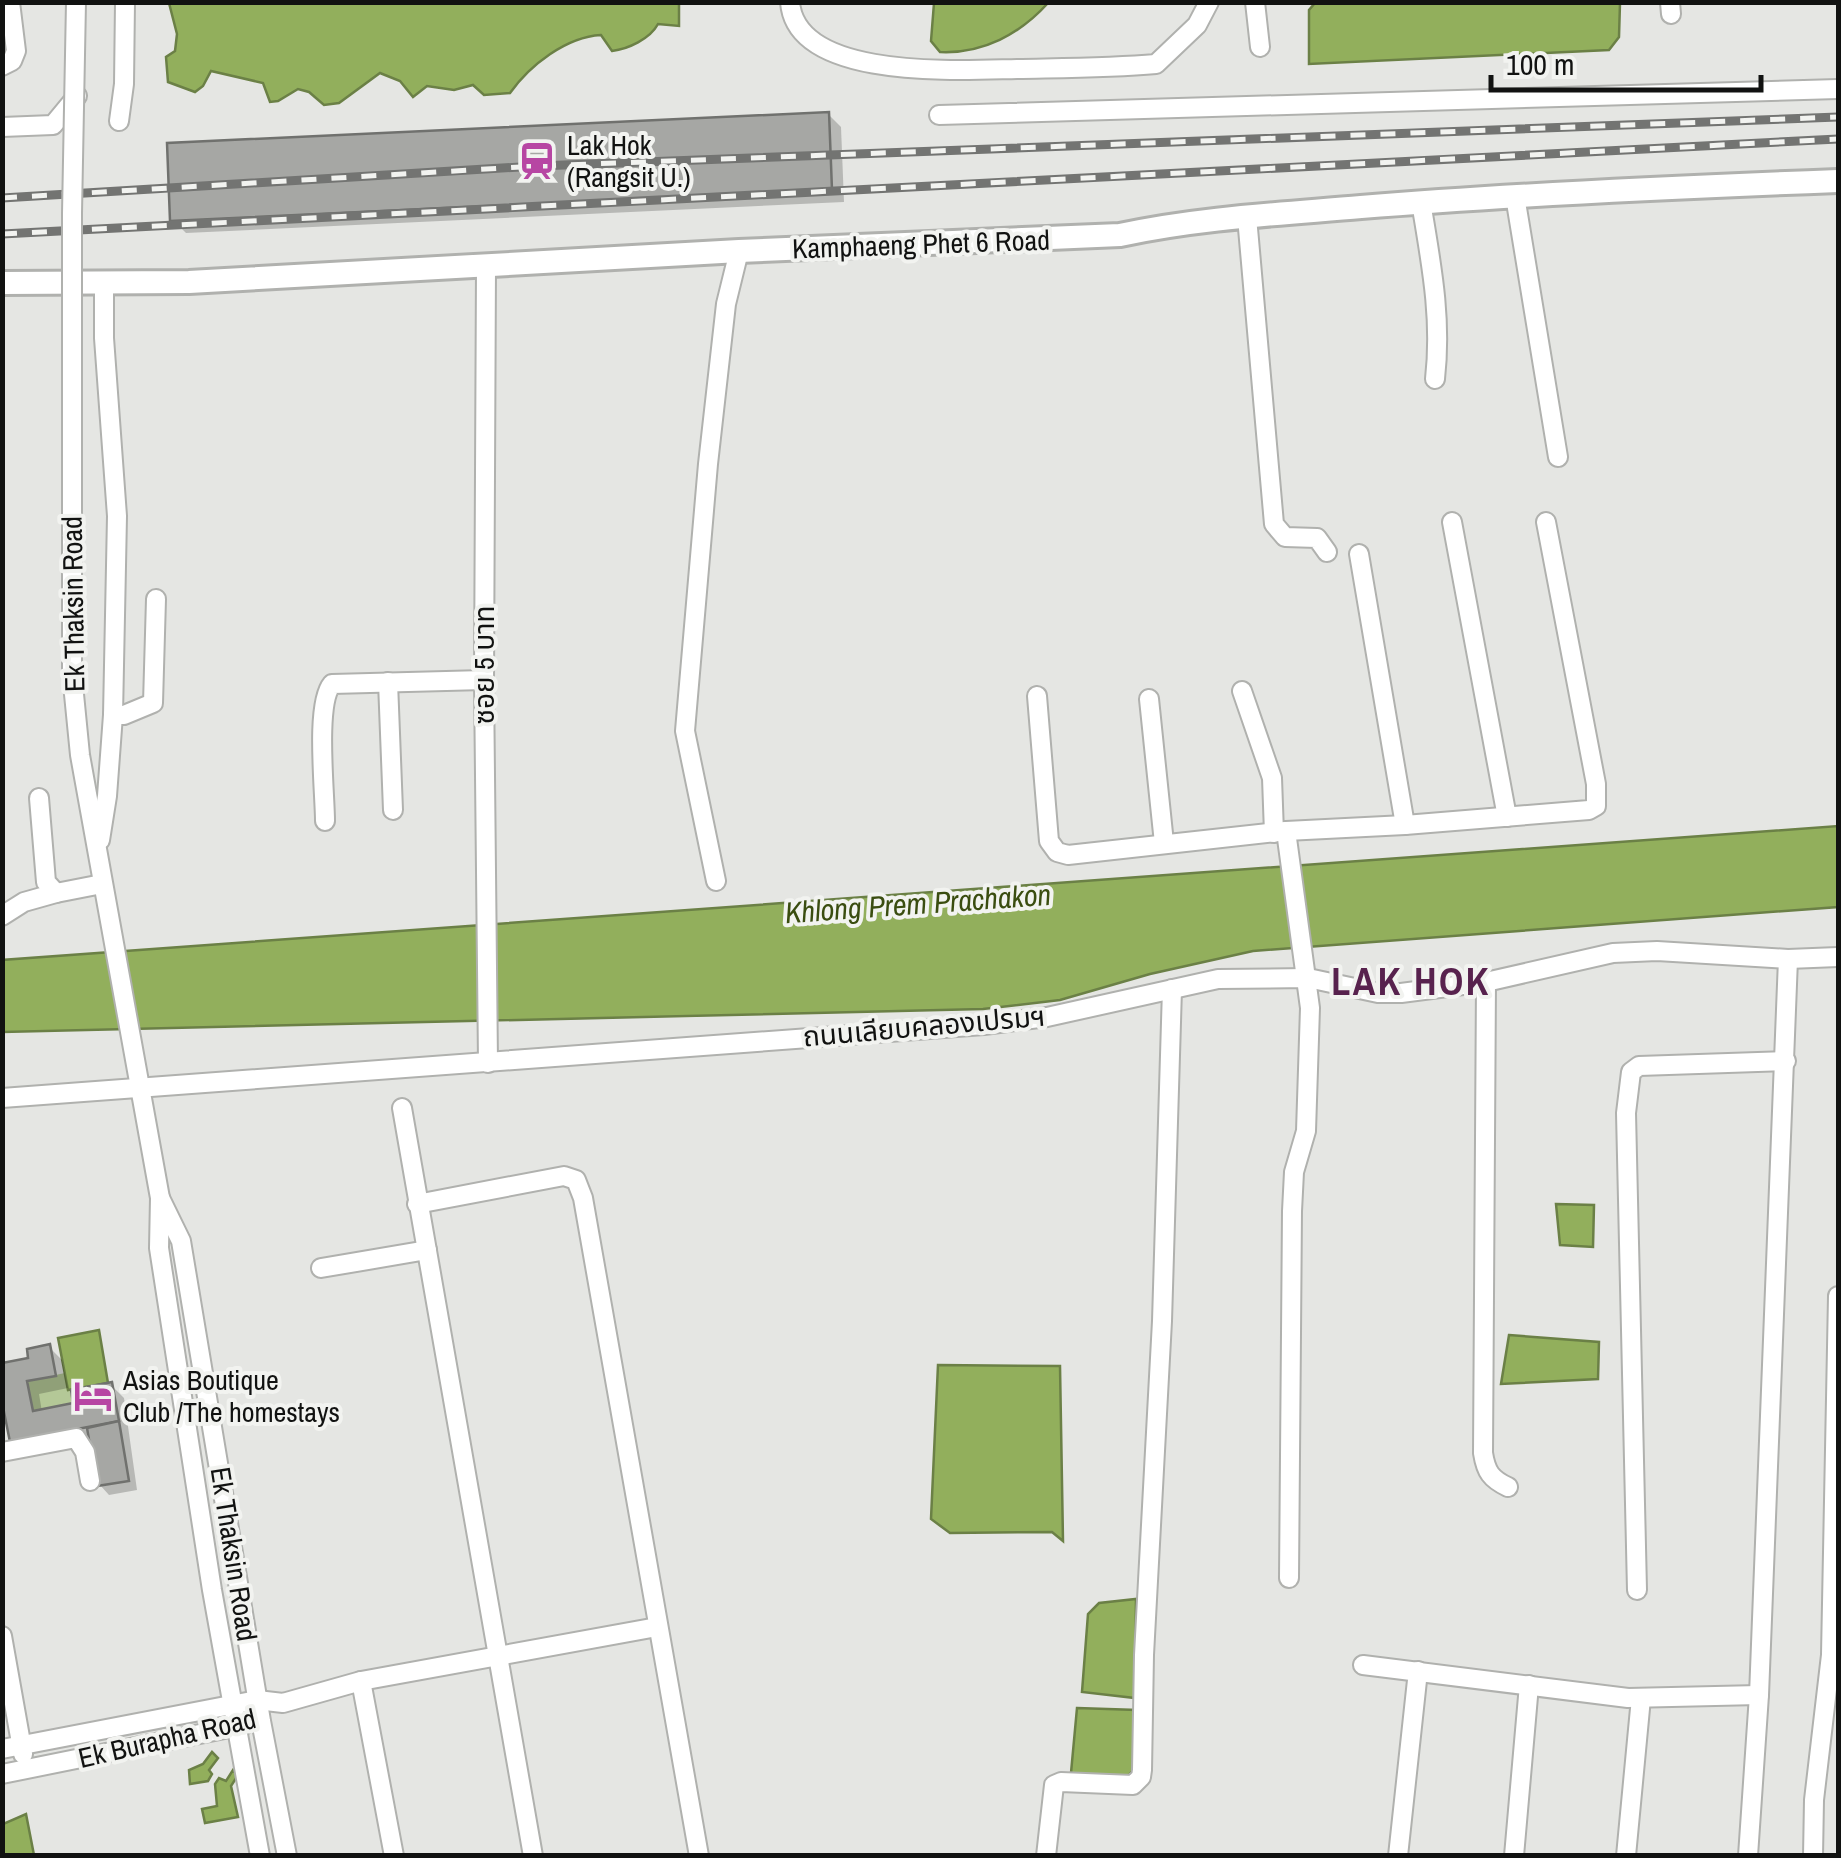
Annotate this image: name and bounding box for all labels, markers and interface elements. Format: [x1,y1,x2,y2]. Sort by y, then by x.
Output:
scale bar [1491,30,1761,92]
text: 100 m [1506,44,1574,84]
place label: Lak Hok (Rangsit U.) [567,126,691,196]
station icon: Lak Hok (Rangsit U.) [516,140,558,182]
street label: Kamphaeng Phet 6 Road [791,221,1051,267]
street label: Ek Thaksin Road [52,516,94,692]
street label: ซอย 5 บาท [465,605,503,725]
water label: Khlong Prem Prachakon [784,874,1052,932]
district label: LAK HOK [1331,956,1491,1007]
street label: ถนนเลียบคลองเปรมฯ [801,996,1047,1056]
place label: Asias Boutique Club /The homestays [122,1361,340,1431]
hotel icon: Asias Boutique Club /The homestays [72,1375,114,1417]
street label: Ek Thaksin Road [201,1464,267,1644]
street label: Ek Burapha Road [74,1699,260,1777]

